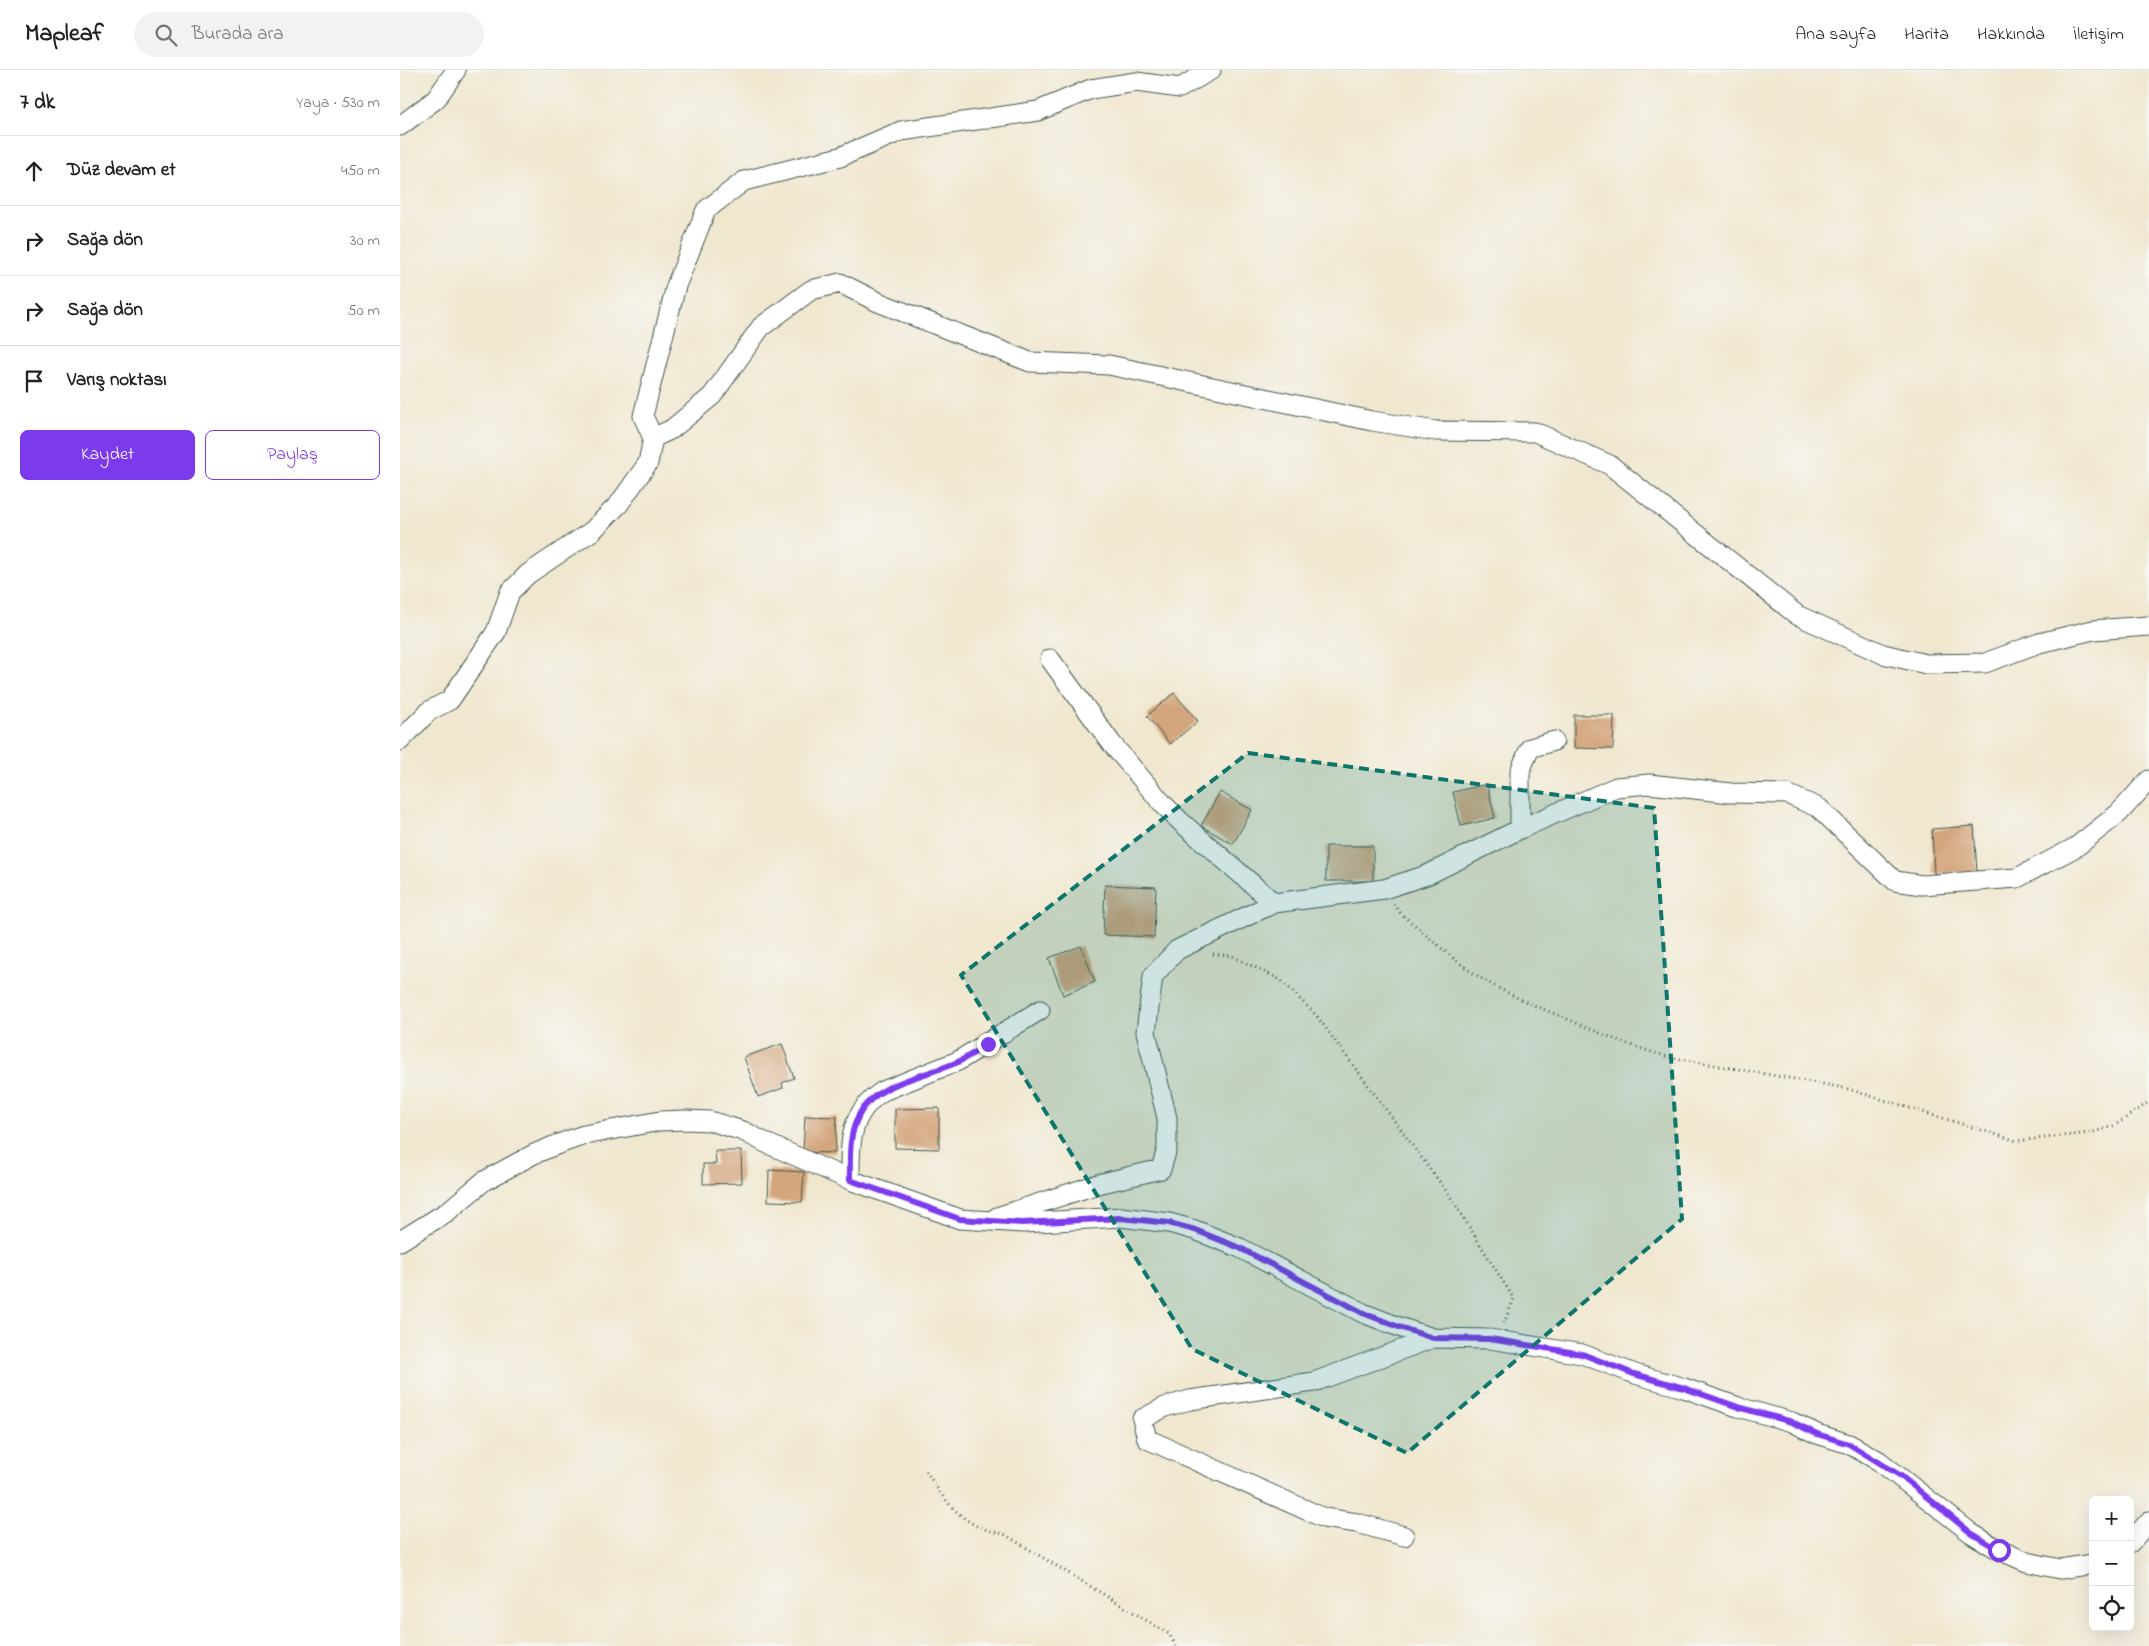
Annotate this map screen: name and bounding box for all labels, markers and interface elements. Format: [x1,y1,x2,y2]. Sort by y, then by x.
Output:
search box [134,12,484,57]
text: Mapleaf [25,17,104,52]
icon: search [152,21,180,49]
text: Burada ara [192,21,284,48]
text: Ana sayfa [1795,22,1876,48]
text: Harita [1904,22,1949,48]
text: Hakkında [1977,22,2045,48]
text: İletişim [2073,22,2124,48]
text: 7 dk [20,88,55,118]
text: Yaya · 530 m [296,91,380,115]
icon: ahead [20,157,48,185]
text: Düz devam et [67,157,176,184]
text: 450 m [341,159,380,183]
icon: right [20,227,48,255]
text: Sağa dön [67,227,143,254]
text: 30 m [350,229,380,253]
icon: right [20,297,48,325]
text: Sağa dön [67,297,143,324]
text: 50 m [348,299,380,323]
icon: arrive [20,367,48,395]
text: Varış noktası [67,367,167,394]
button: Kaydet [20,430,195,480]
button: Paylaş [205,430,380,480]
route end [977,1033,1000,1056]
map controls [2089,1496,2134,1631]
button: + [2089,1496,2134,1541]
route start [1988,1539,2011,1562]
button: − [2089,1541,2134,1586]
button: locate [2089,1586,2134,1631]

